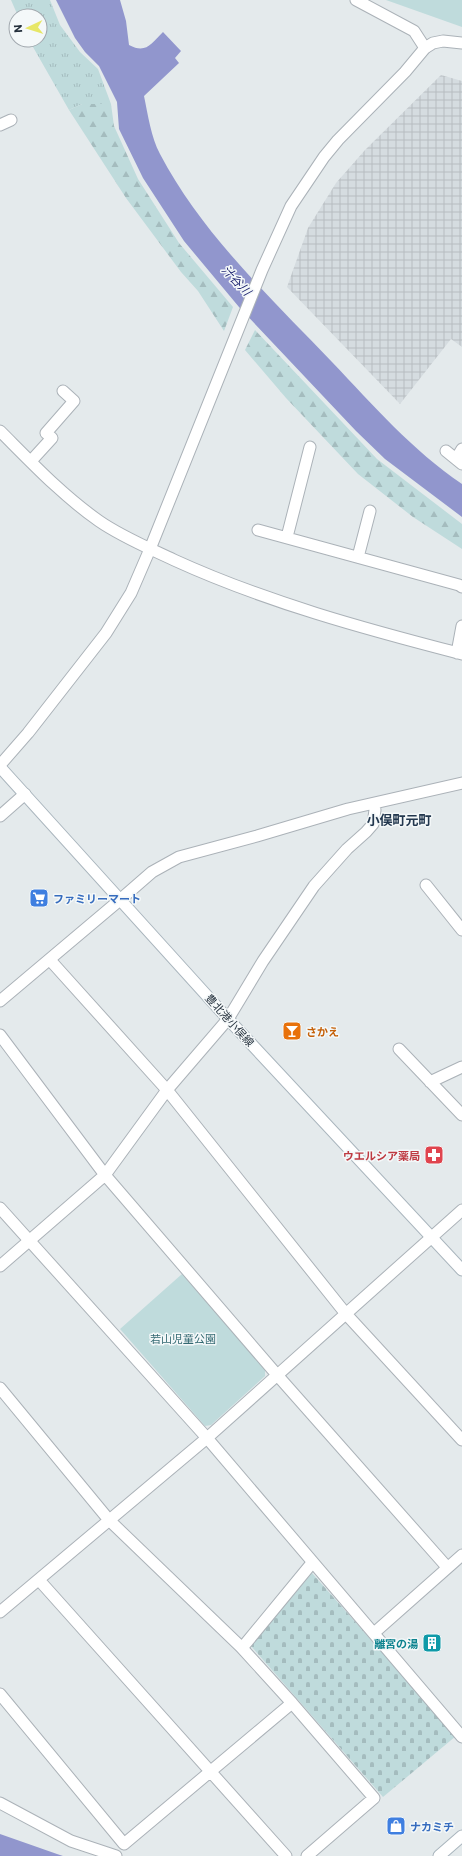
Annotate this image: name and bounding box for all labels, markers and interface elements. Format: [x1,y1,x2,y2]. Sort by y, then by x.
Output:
north arrow [8,8,48,48]
text: N [11,24,24,33]
water label: 汁谷川 [220,262,256,299]
district label: 小俣町元町 [366,812,432,828]
supermarket icon: ファミリーマート [28,887,50,909]
place label: ファミリーマート [53,892,141,905]
street label: 豊北港小俣線 [203,991,257,1049]
bar icon: さかえ [281,1020,303,1042]
place label: さかえ [306,1025,339,1038]
pharmacy icon: ウエルシア薬局 [423,1144,445,1166]
place label: ウエルシア薬局 [343,1149,420,1162]
park label: 若山児童公園 [150,1332,216,1345]
building icon: 離宮の湯 [421,1632,443,1654]
place label: 離宮の湯 [374,1637,418,1650]
shop icon: ナカミチ [385,1815,407,1837]
place label: ナカミチ [410,1820,454,1833]

